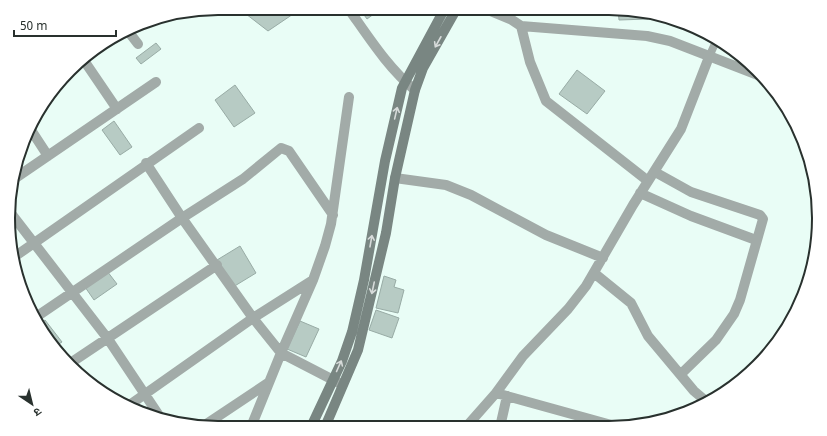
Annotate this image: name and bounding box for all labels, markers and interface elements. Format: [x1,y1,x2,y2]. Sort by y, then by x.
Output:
scale bar [14,12,116,38]
text: 50 m [20,19,48,35]
one-way arrow [433,36,441,48]
one-way arrow [392,107,400,120]
one-way arrow [367,235,375,248]
one-way arrow [369,282,377,295]
one-way arrow [336,361,343,373]
north arrow [12,384,52,424]
text: उ [30,404,44,419]

